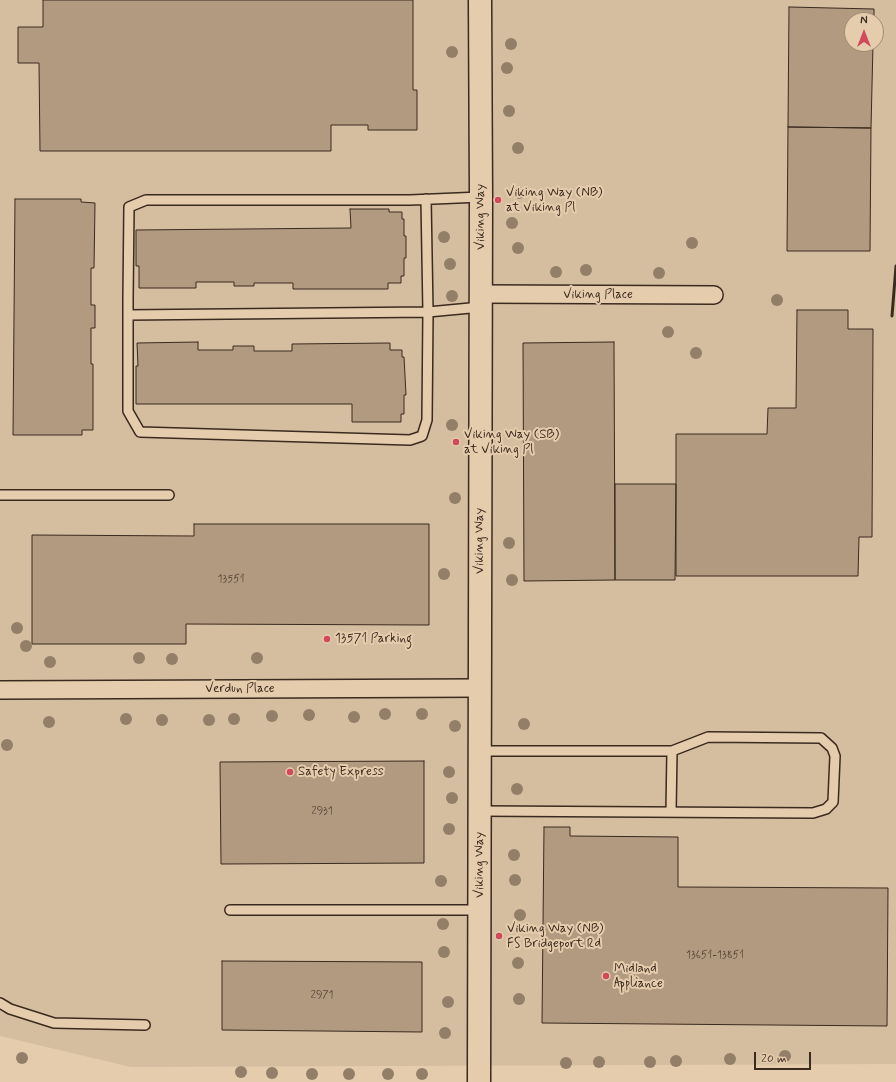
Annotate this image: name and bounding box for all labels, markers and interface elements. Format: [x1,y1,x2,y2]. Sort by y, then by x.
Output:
north arrow [844,12,884,52]
text: N [860,14,868,28]
street label: Viking Way [473,184,489,250]
place label: Viking Way (NB) at Viking Pl [506,185,602,216]
marker: Viking Way (NB) at Viking Pl [493,195,503,205]
street label: Viking Place [563,287,633,303]
place label: Viking Way (SB) at Viking Pl [464,427,559,458]
marker: Viking Way (SB) at Viking Pl [451,437,461,447]
street label: Viking Way [472,508,488,574]
house number: 13551 [217,573,245,587]
place label: 13571 Parking [335,631,412,647]
marker: 13571 Parking [322,634,332,644]
street label: Verdun Place [205,681,275,697]
place label: Safety Express [298,764,383,780]
marker: Safety Express [285,767,295,777]
house number: 2931 [311,805,333,819]
street label: Viking Way [472,832,488,898]
place label: Viking Way (NB) FS Bridgeport Rd [507,921,603,952]
marker: Viking Way (NB) FS Bridgeport Rd [494,931,504,941]
house number: 13651-13851 [686,949,744,963]
place label: Midland Appliance [614,961,663,992]
marker: Midland Appliance [601,971,611,981]
house number: 2971 [310,989,334,1003]
scale bar [756,1044,813,1070]
text: 20 m [761,1051,787,1067]

